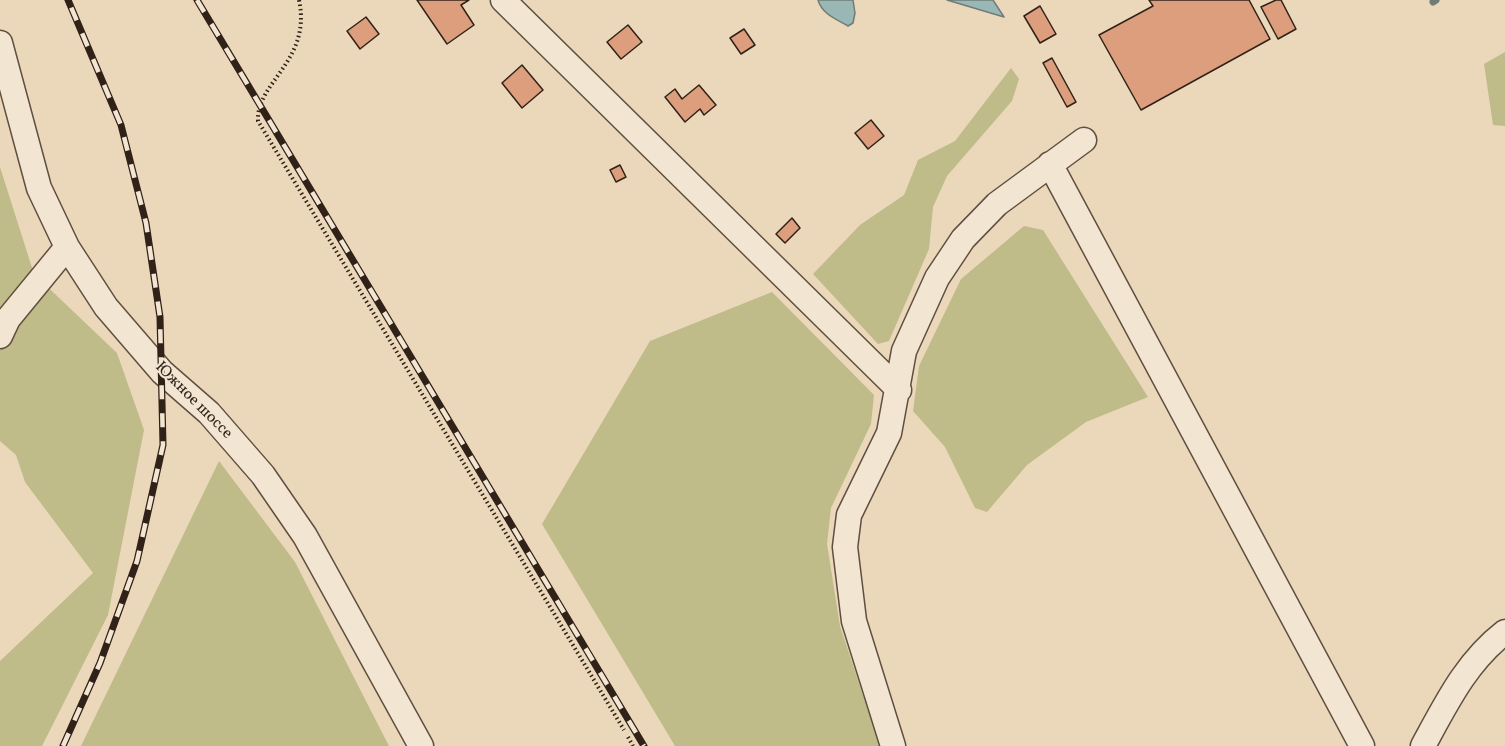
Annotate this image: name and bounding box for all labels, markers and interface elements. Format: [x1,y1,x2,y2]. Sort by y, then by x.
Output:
street label: Южное шоссе [150,358,236,444]

